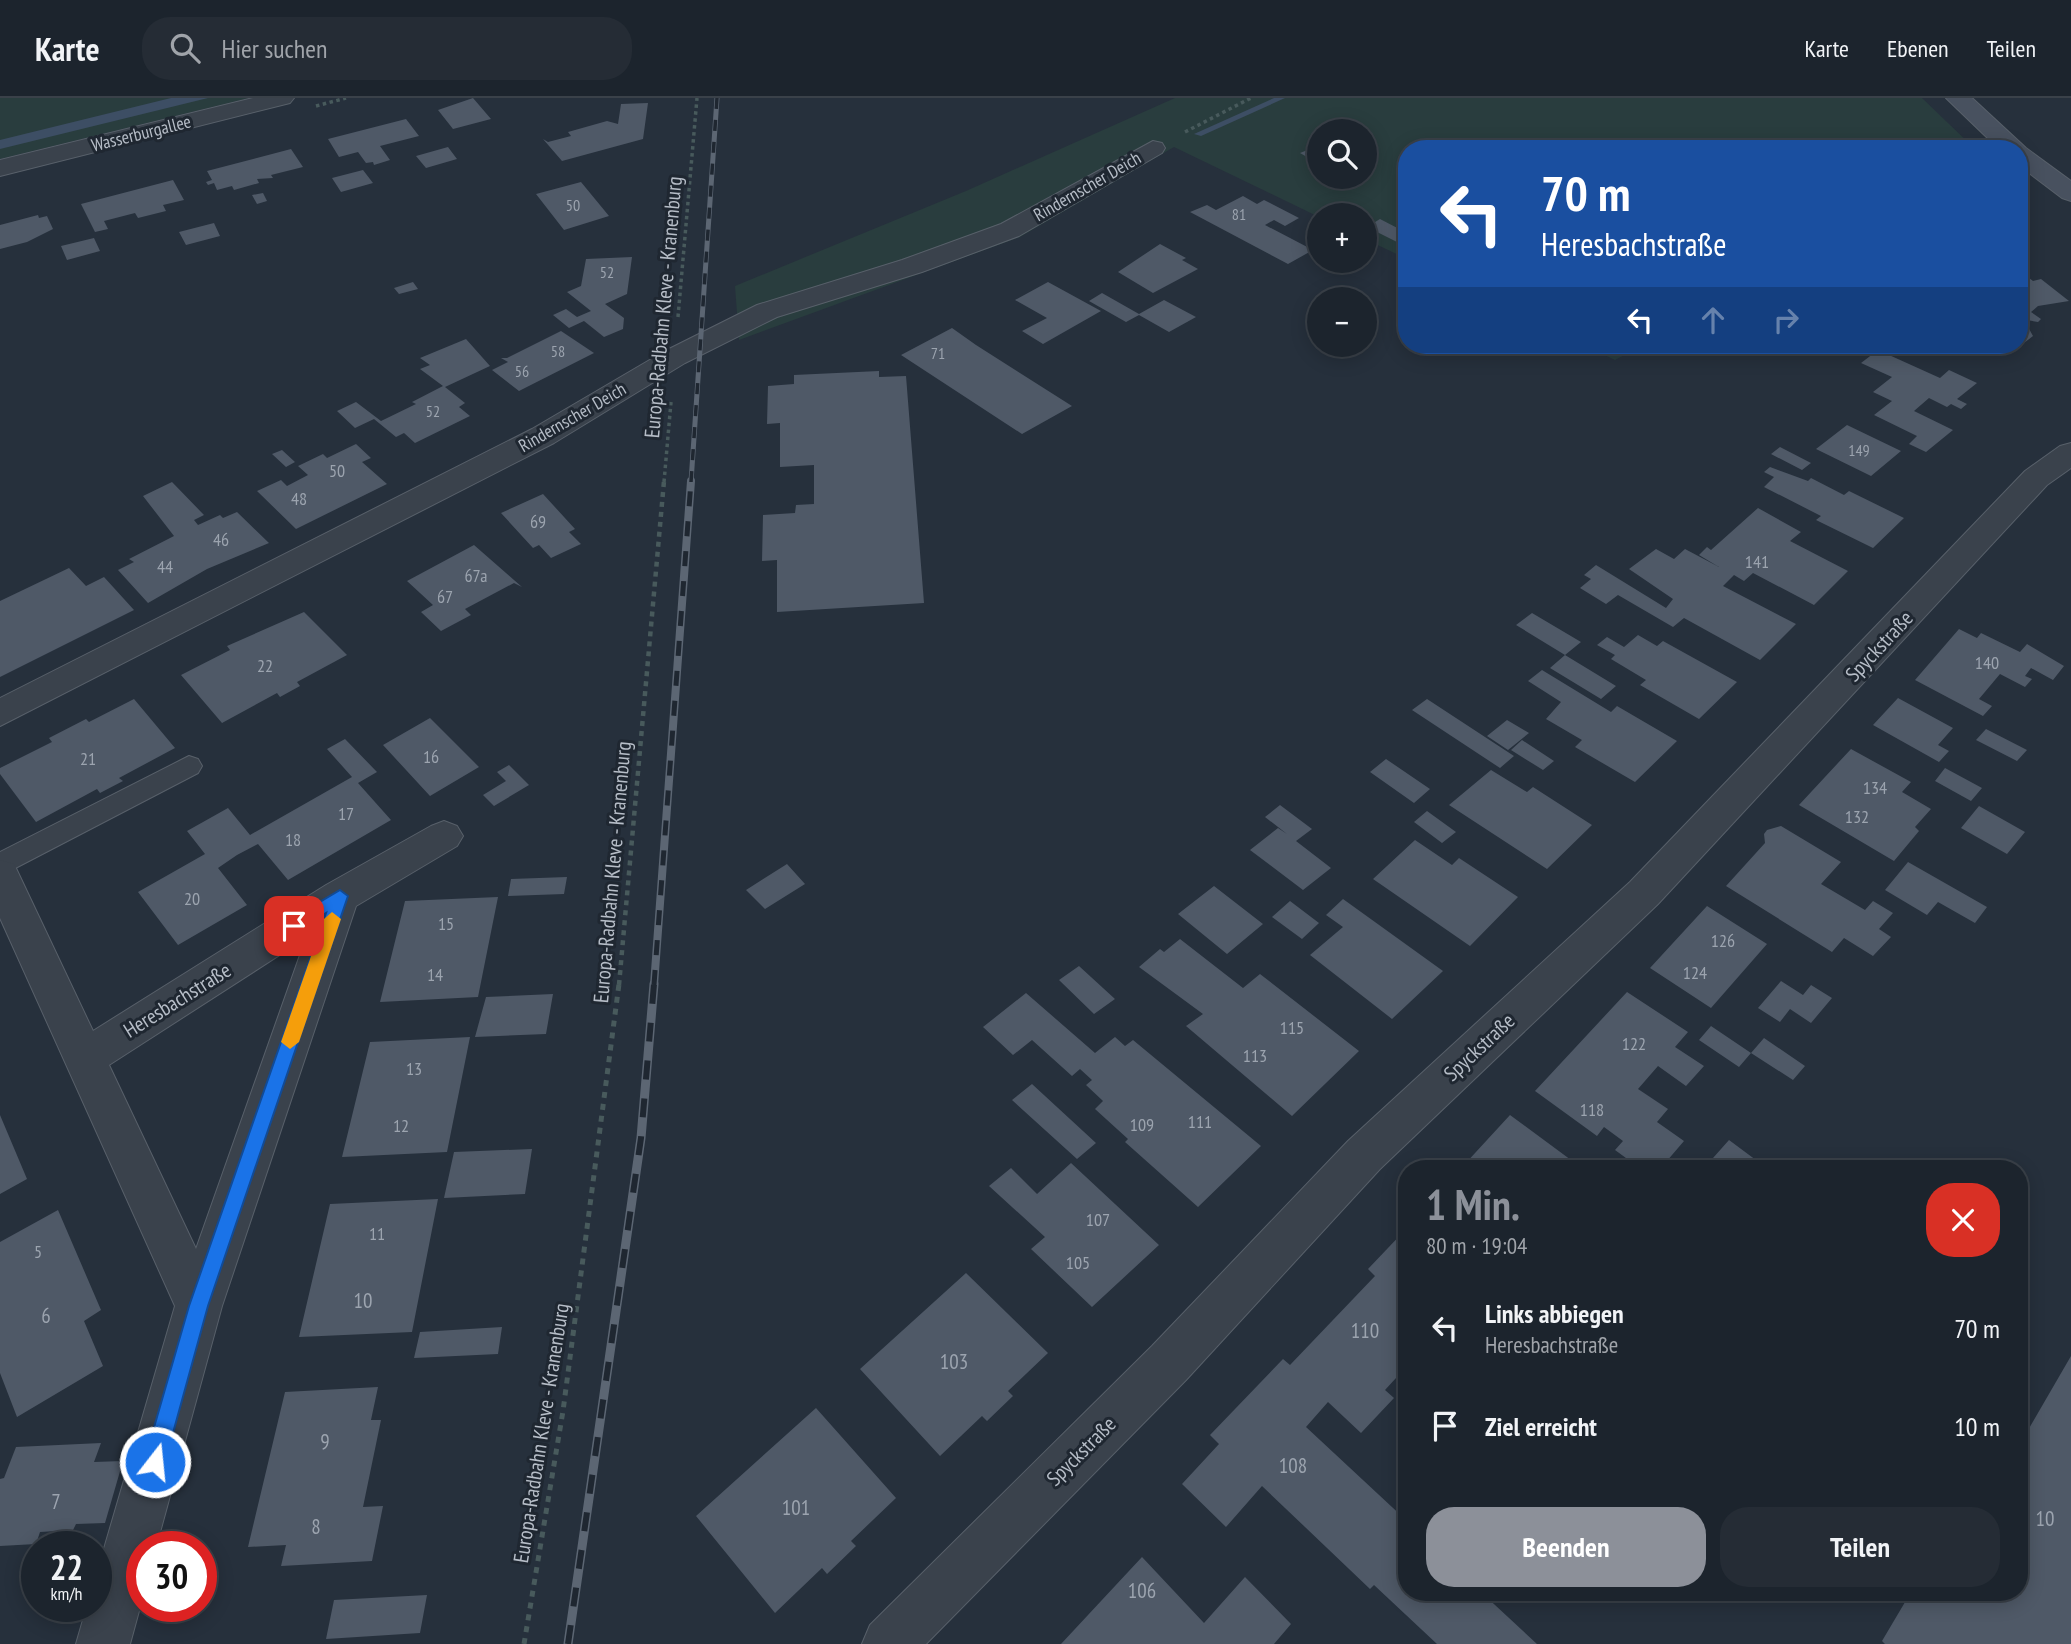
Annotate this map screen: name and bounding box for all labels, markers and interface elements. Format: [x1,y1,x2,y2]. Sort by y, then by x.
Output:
search box [142,17,632,80]
text: Karte [35,27,100,70]
icon: search [166,29,204,67]
text: Hier suchen [222,32,327,65]
text: Karte [1805,33,1849,64]
text: Ebenen [1887,33,1949,64]
text: Teilen [1987,33,2036,64]
street label: Wasserburgallee [89,110,193,156]
map controls [1307,119,1377,357]
button: search [1307,119,1377,189]
street label: Rindernscher Deich [1029,146,1145,226]
text: 70 m [1541,161,1630,225]
icon: left [1426,168,1517,259]
street label: Europa-Radbahn Kleve - Kranenburg [638,175,688,439]
house number: 50 [566,195,580,215]
button: + [1307,203,1377,273]
house number: 81 [1232,204,1246,224]
text: Heresbachstraße [1541,223,1726,265]
house number: 52 [600,262,614,282]
button: − [1307,287,1377,357]
icon: left [1621,301,1659,339]
icon: ahead [1694,301,1732,339]
icon: right [1767,301,1805,339]
house number: 58 [551,341,565,361]
house number: 71 [931,343,945,363]
house number: 56 [515,361,529,381]
street label: Rindernscher Deich [514,377,630,457]
house number: 52 [426,401,440,421]
house number: 149 [1848,440,1870,460]
house number: 50 [329,459,345,482]
house number: 48 [291,487,307,510]
house number: 69 [530,510,546,533]
house number: 46 [213,528,229,551]
house number: 141 [1745,550,1769,573]
house number: 44 [157,555,173,578]
house number: 67a [464,564,488,587]
house number: 67 [437,585,453,608]
street label: Spyckstraße [1839,605,1919,687]
house number: 140 [1975,651,1999,674]
house number: 22 [257,654,273,677]
street label: Europa-Radbahn Kleve - Kranenburg [587,740,637,1004]
house number: 16 [423,745,439,768]
house number: 21 [80,747,96,770]
house number: 134 [1863,776,1887,799]
house number: 17 [338,802,354,825]
house number: 132 [1845,805,1869,828]
house number: 18 [285,828,301,851]
house number: 20 [184,887,200,910]
pin [264,896,324,956]
icon: arrive [275,907,313,945]
house number: 15 [438,912,454,935]
house number: 126 [1711,929,1735,952]
street label: Heresbachstraße [118,956,236,1044]
house number: 124 [1683,961,1707,984]
house number: 14 [427,963,443,986]
street label: Spyckstraße [1438,1007,1520,1087]
house number: 115 [1280,1016,1304,1039]
house number: 122 [1622,1032,1646,1055]
house number: 113 [1243,1044,1267,1067]
house number: 13 [406,1057,422,1080]
house number: 118 [1580,1098,1604,1121]
house number: 111 [1188,1110,1212,1133]
house number: 109 [1130,1113,1154,1136]
house number: 12 [393,1114,409,1137]
text: 1 Min. [1426,1177,1520,1232]
button: close [1926,1183,2000,1257]
house number: 107 [1086,1208,1110,1231]
house number: 11 [369,1222,385,1245]
text: 80 m · 19:04 [1426,1231,1527,1260]
house number: 5 [34,1240,42,1263]
house number: 105 [1066,1251,1090,1274]
house number: 10 [354,1287,372,1314]
text: Links abbiegen [1485,1297,1624,1330]
street label: Europa-Radbahn Kleve - Kranenburg [507,1301,575,1565]
house number: 6 [41,1302,51,1329]
icon: left [1426,1309,1464,1347]
text: 70 m [1954,1312,2000,1345]
house number: 110 [1351,1317,1379,1344]
text: Heresbachstraße [1485,1330,1618,1359]
house number: 103 [940,1348,968,1375]
icon: arrive [1426,1407,1464,1445]
text: Ziel erreicht [1485,1410,1597,1443]
text: 10 m [1954,1410,2000,1443]
street label: Spyckstraße [1041,1411,1121,1491]
position arrow [118,1425,192,1499]
house number: 9 [320,1428,330,1455]
house number: 108 [1279,1452,1307,1479]
house number: 7 [51,1488,61,1515]
house number: 101 [782,1494,810,1521]
house number: 10 [2036,1505,2054,1532]
button: Beenden [1426,1507,1706,1587]
button: Teilen [1720,1507,2000,1587]
house number: 8 [311,1513,321,1540]
speed limit sign: 30 [126,1531,217,1622]
text: 22 [50,1544,83,1590]
house number: 106 [1128,1577,1156,1604]
text: km/h [51,1582,82,1605]

